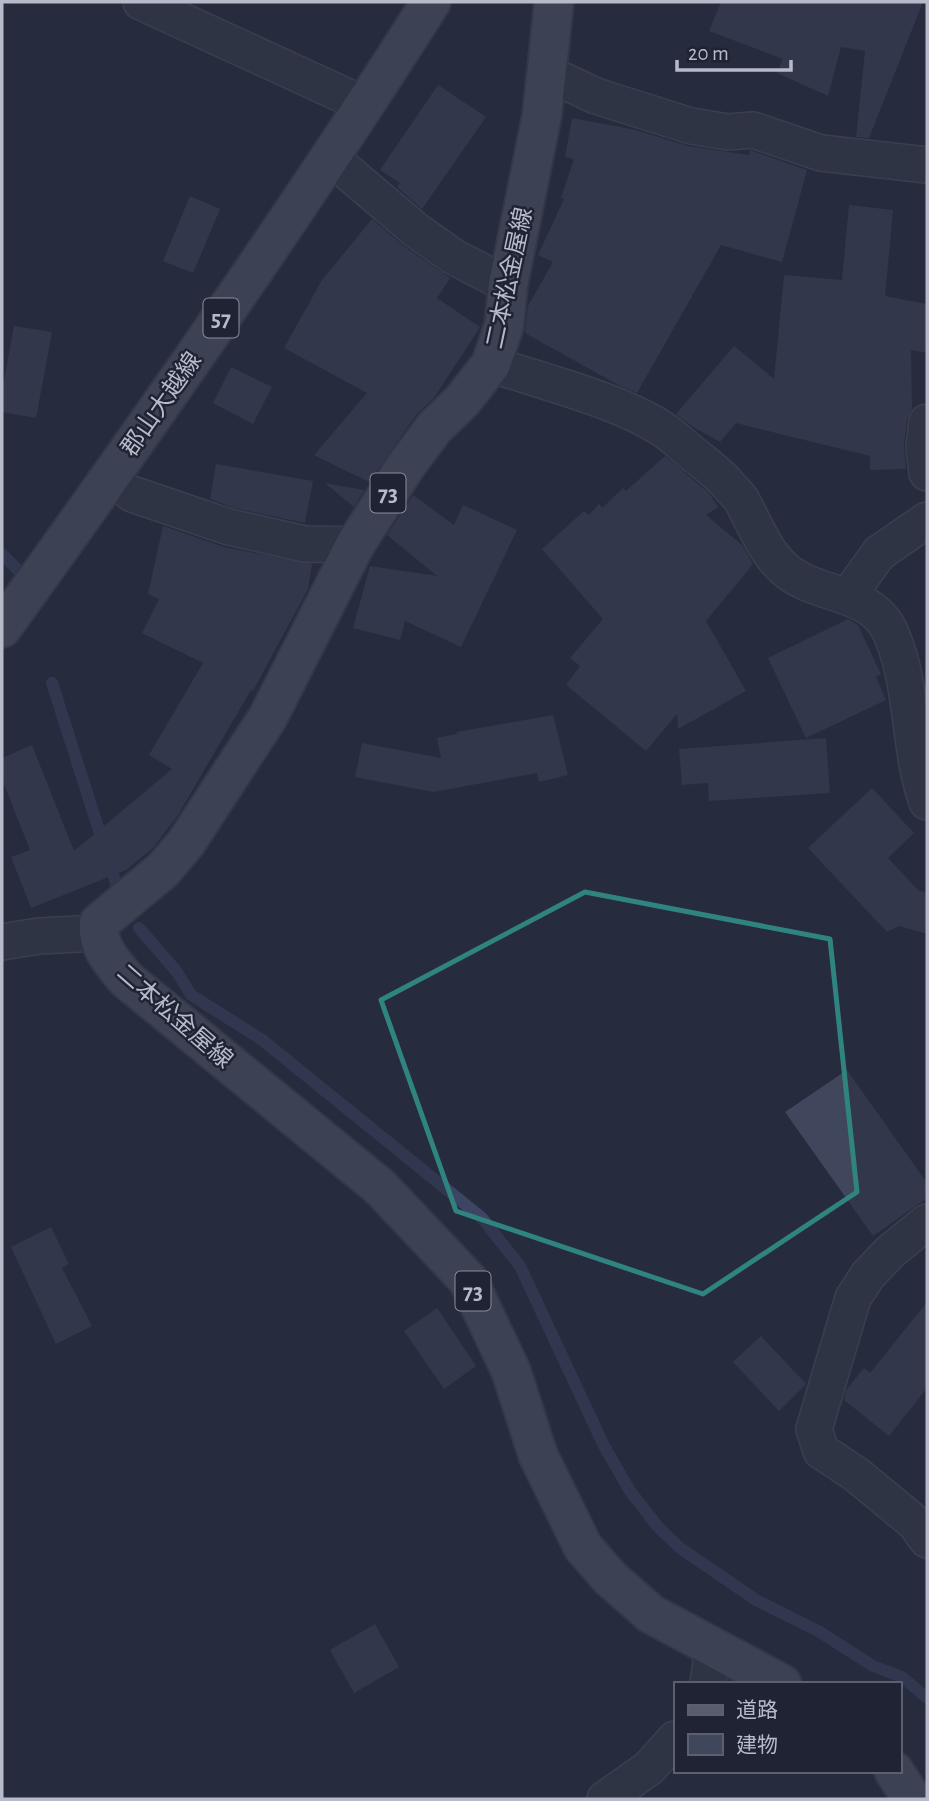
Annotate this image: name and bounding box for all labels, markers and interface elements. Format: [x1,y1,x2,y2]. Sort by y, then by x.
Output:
scale bar [677,28,791,72]
text: 20 m [688,43,729,64]
street label: 二本松金屋線 [481,205,537,351]
road number: 57 [204,298,238,338]
street label: 郡山大越線 [116,347,206,461]
road number: 73 [370,474,406,512]
street label: 二本松金屋線 [112,959,238,1073]
road number: 73 [456,1272,490,1310]
legend [674,1682,901,1773]
text: 道路 [736,1699,778,1721]
text: 建物 [736,1734,778,1756]

